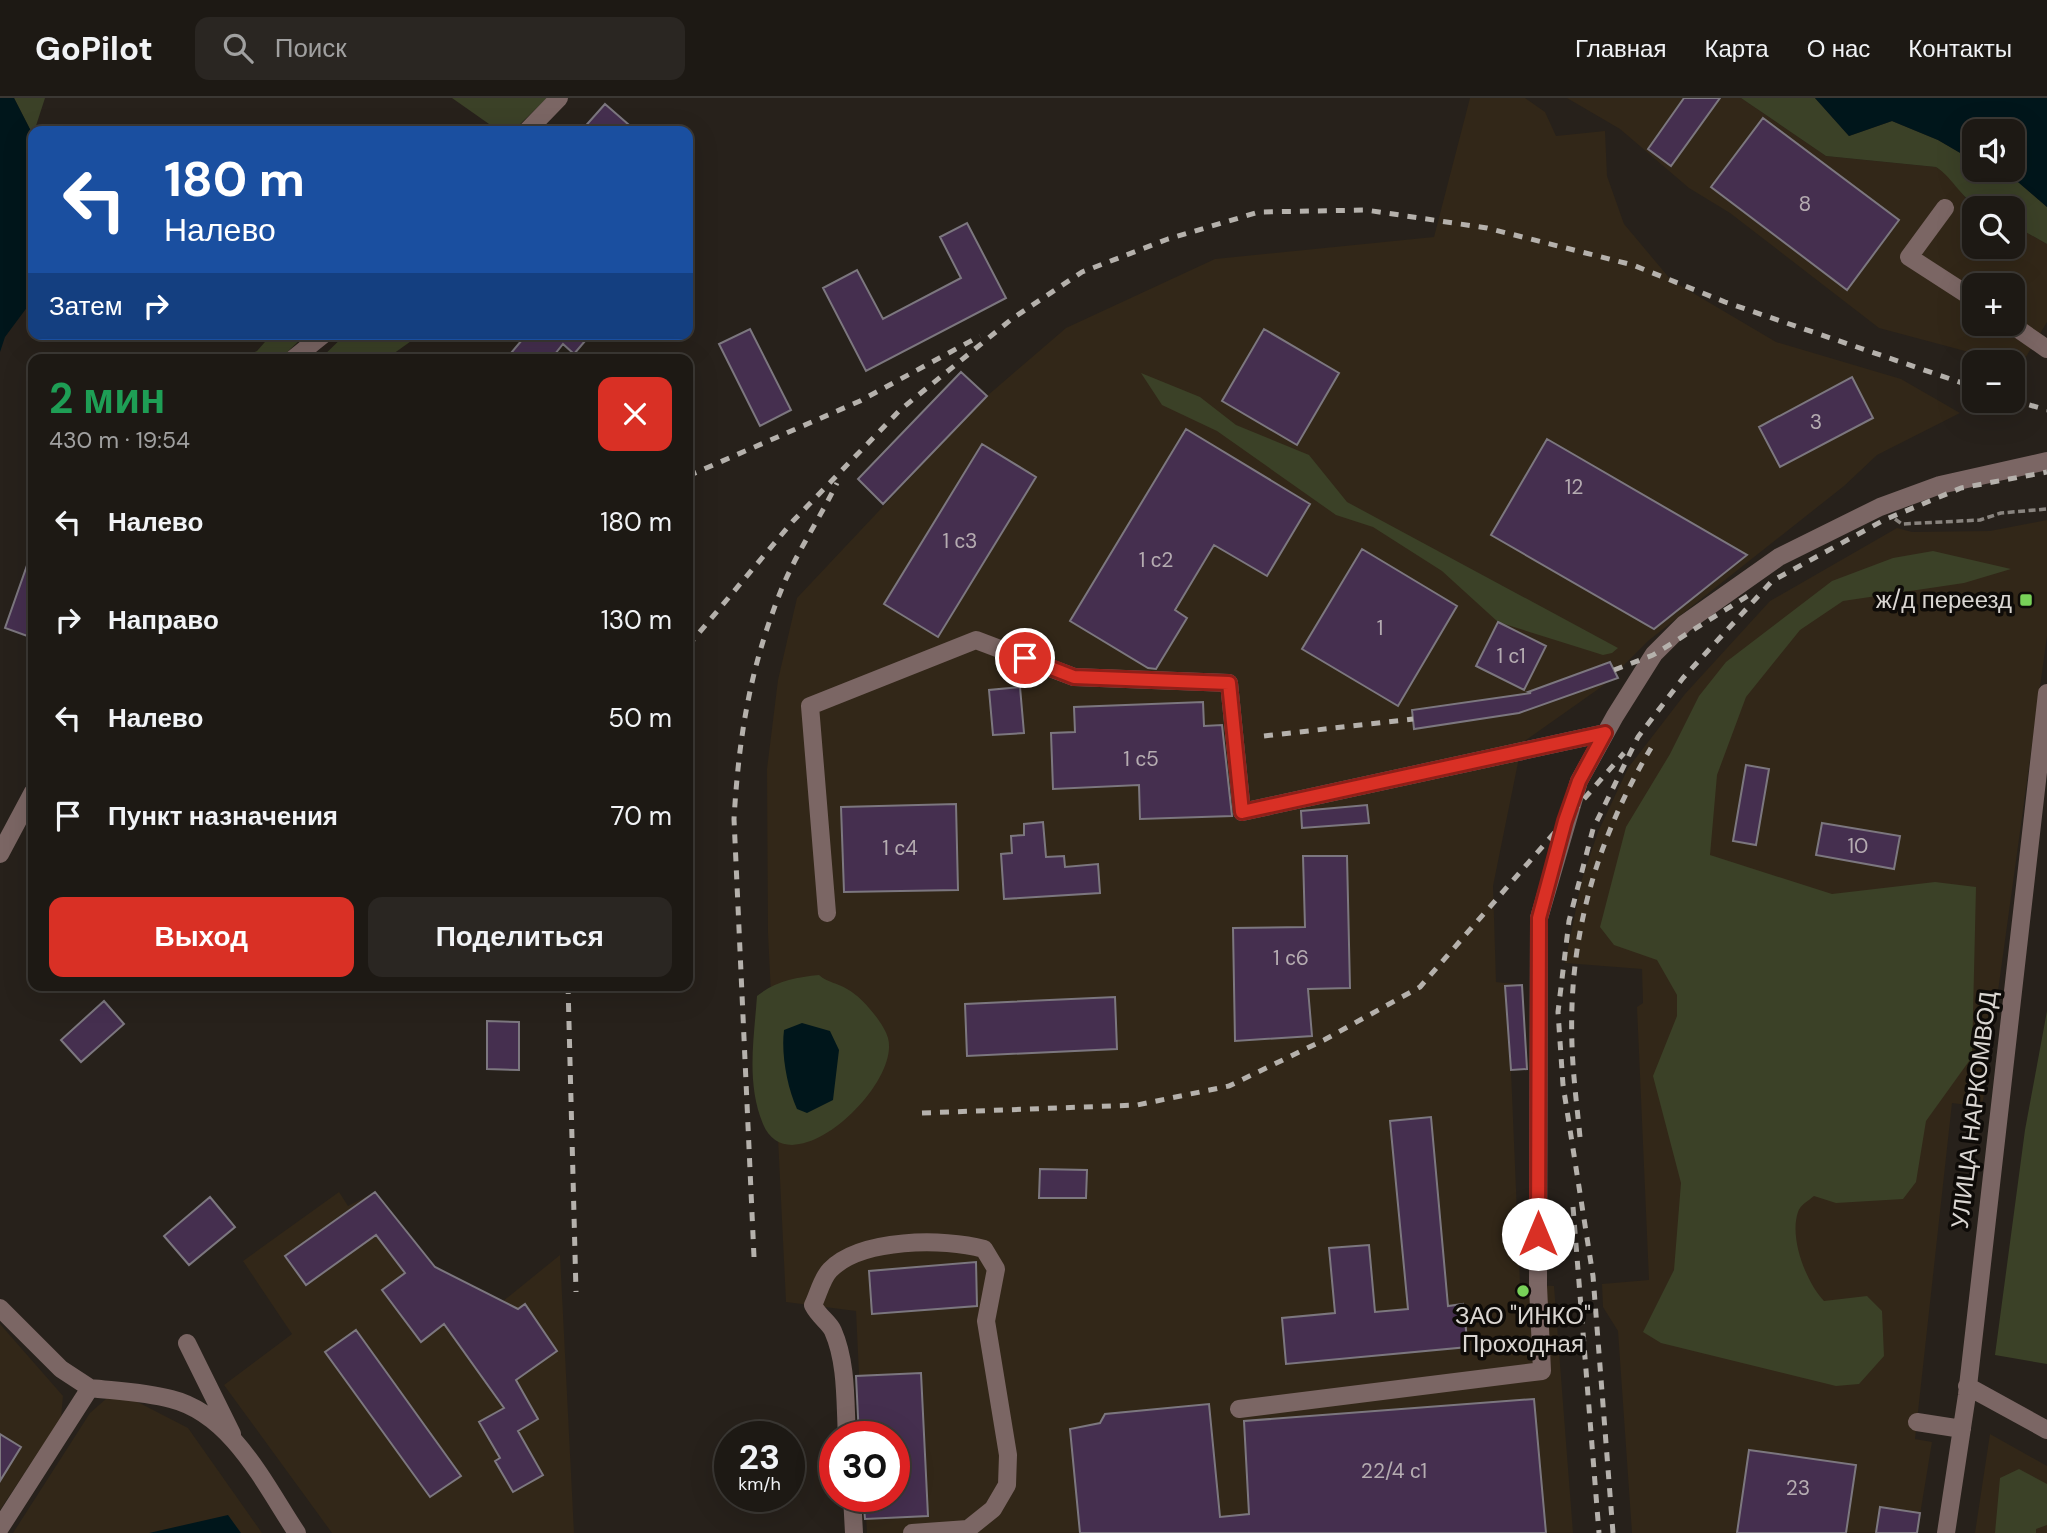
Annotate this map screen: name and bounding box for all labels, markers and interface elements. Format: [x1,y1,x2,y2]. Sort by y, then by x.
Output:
search box [195,17,685,80]
text: GoPilot [35,27,153,70]
icon: search [219,29,257,67]
text: Поиск [275,31,347,65]
text: Главная [1575,33,1666,64]
text: Карта [1704,33,1769,64]
text: О нас [1807,33,1870,64]
text: Контакты [1908,33,2012,64]
map controls [1962,119,2025,413]
button: sound [1962,119,2025,182]
text: 180 m [164,147,305,211]
icon: left [49,154,140,245]
house number: 8 [1799,190,1811,218]
button: search [1962,196,2025,259]
text: Налево [164,209,276,251]
button: + [1962,273,2025,336]
icon: right [137,287,175,325]
text: Затем [49,289,123,323]
button: − [1962,350,2025,413]
text: 2 мин [49,371,165,426]
button: close [598,377,672,451]
house number: 3 [1810,408,1822,436]
text: 430 m · 19:54 [49,425,190,455]
house number: 12 [1565,473,1583,501]
icon: left [49,503,87,541]
text: Налево [108,505,203,539]
text: 180 m [600,505,672,539]
house number: 1 с3 [942,527,978,555]
house number: 1 с2 [1139,546,1173,574]
place label: ж/д переезд [1876,584,2012,615]
marker: ж/д переезд [2018,592,2034,608]
icon: right [49,601,87,639]
text: Направо [108,603,219,637]
text: 130 m [601,603,672,637]
house number: 1 [1377,614,1383,642]
pin [995,628,1055,688]
icon: arrive [1006,639,1044,677]
house number: 1 с1 [1496,642,1526,670]
icon: left [49,699,87,737]
text: Налево [108,701,203,735]
text: 50 m [608,701,672,735]
house number: 1 с5 [1123,745,1159,773]
icon: arrive [49,797,87,835]
text: Пункт назначения [108,799,338,833]
text: 70 m [611,799,672,833]
house number: 10 [1848,832,1868,860]
house number: 1 с4 [882,834,918,862]
button: Выход [49,897,354,977]
button: Поделиться [368,897,672,977]
house number: 1 с6 [1273,944,1309,972]
street label: УЛИЦА НАРКОМВОД [1944,989,2003,1230]
position arrow [1501,1197,1575,1271]
marker: ЗАО "ИНКО" Проходная [1515,1283,1531,1299]
place label: ЗАО "ИНКО" Проходная [1455,1300,1591,1359]
speed limit sign: 30 [819,1421,910,1512]
text: 23 [739,1434,780,1480]
house number: 22/4 с1 [1361,1457,1427,1485]
text: km/h [738,1472,781,1496]
house number: 23 [1786,1474,1810,1502]

